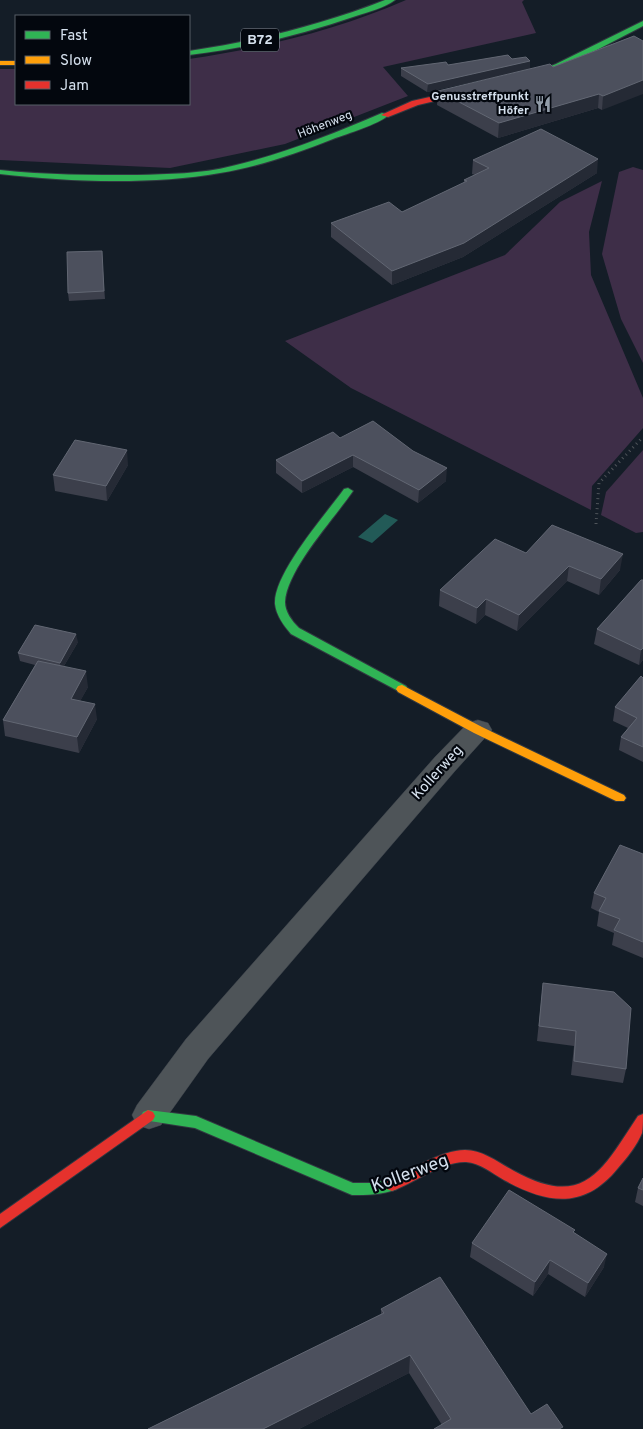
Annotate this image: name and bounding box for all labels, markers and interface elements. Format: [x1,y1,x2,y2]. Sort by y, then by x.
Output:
legend [15,15,190,105]
text: Fast [60,27,88,46]
road number: B72 [241,28,279,52]
text: Slow [60,52,92,71]
text: Jam [60,77,89,96]
place label: Genusstreffpunkt Höfer [431,89,529,119]
restaurant icon: Genusstreffpunkt Höfer [533,94,553,114]
street label: Höhenweg [295,107,355,143]
street label: Kollerweg [408,742,468,804]
street label: Kollerweg [368,1149,452,1199]

